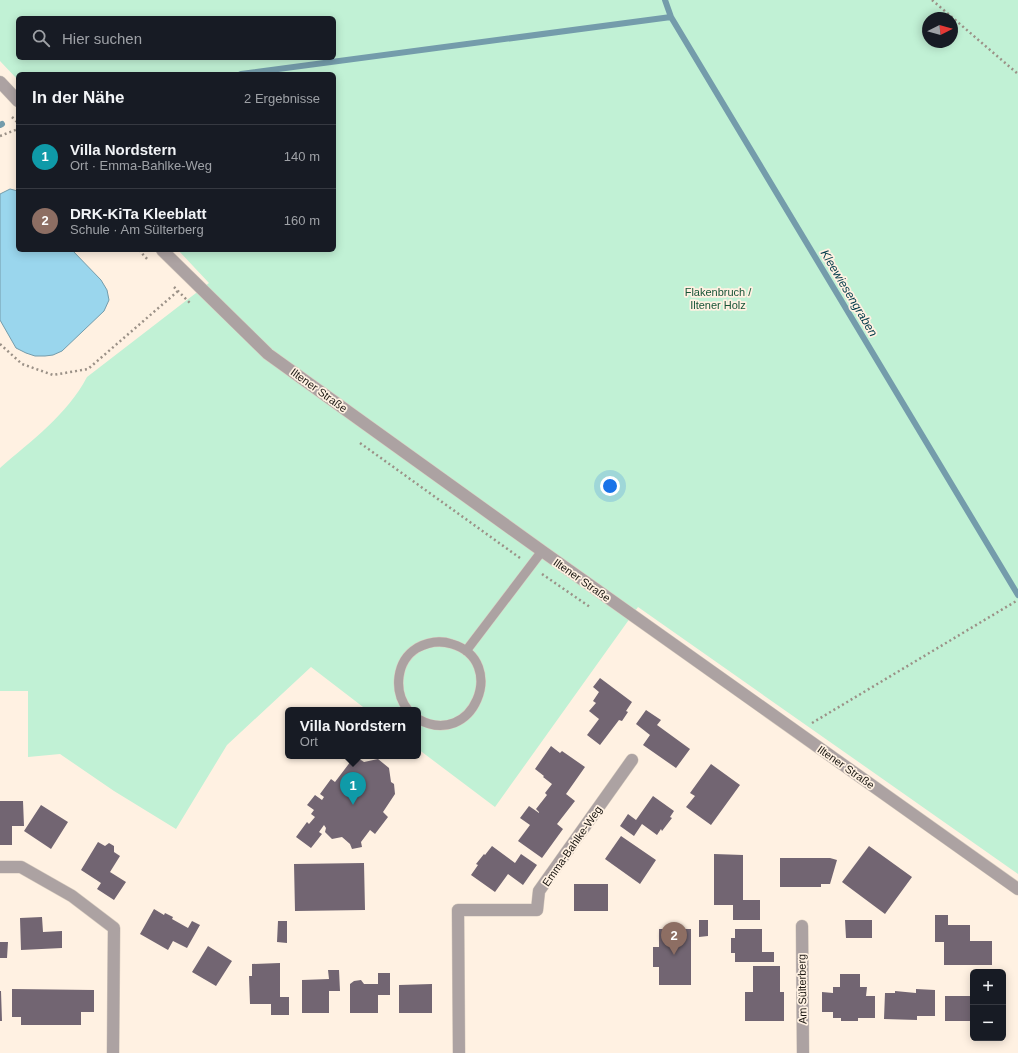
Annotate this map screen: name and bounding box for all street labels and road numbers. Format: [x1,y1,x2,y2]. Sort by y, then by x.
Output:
street label: Iltener Straße [289,366,349,414]
street label: Iltener Straße [551,556,613,604]
street label: Iltener Straße [815,743,877,791]
street label: Emma-Bahlke-Weg [540,804,604,888]
street label: Am Sülterberg [795,954,809,1024]

